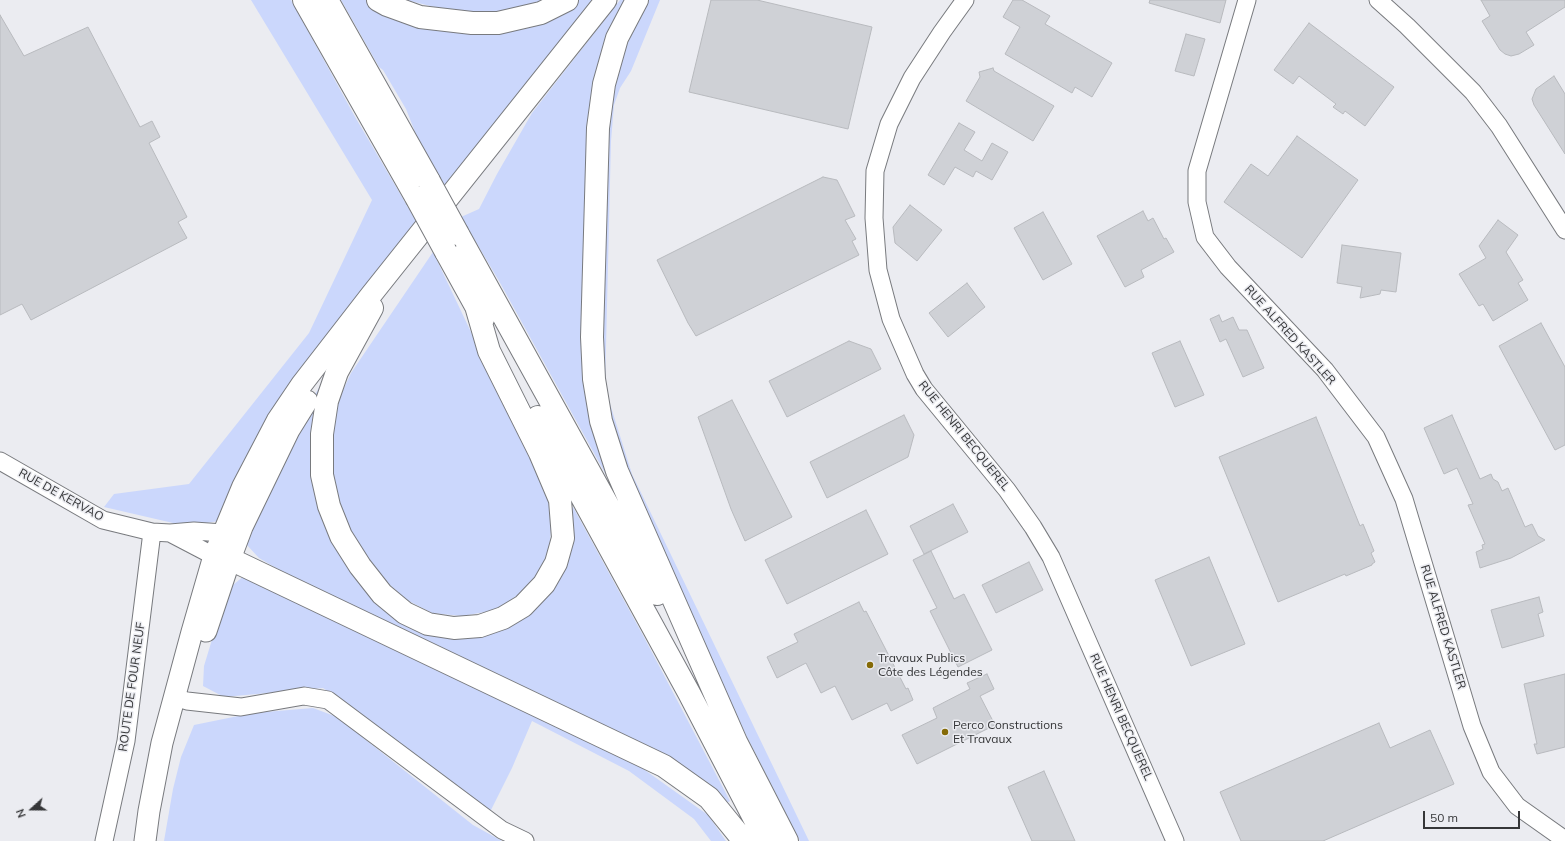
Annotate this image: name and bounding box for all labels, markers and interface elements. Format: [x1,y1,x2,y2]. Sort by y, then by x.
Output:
street label: RUE ALFRED KASTLER [1241,282,1339,388]
street label: RUE HENRI BECQUEREL [915,378,1013,494]
street label: RUE DE KERVAO [16,466,106,524]
street label: RUE ALFRED KASTLER [1417,563,1469,691]
street label: ROUTE DE FOUR NEUF [116,621,148,753]
place label: Travaux Publics Côte des Légendes [878,651,983,679]
street label: RUE HENRI BECQUEREL [1087,651,1155,783]
marker: Travaux Publics Côte des Légendes [865,660,875,670]
place label: Perco Constructions Et Travaux [953,718,1063,746]
marker: Perco Constructions Et Travaux [940,727,950,737]
north arrow [12,789,52,829]
scale bar [1425,803,1522,829]
text: N [13,807,29,820]
text: 50 m [1430,810,1458,825]

